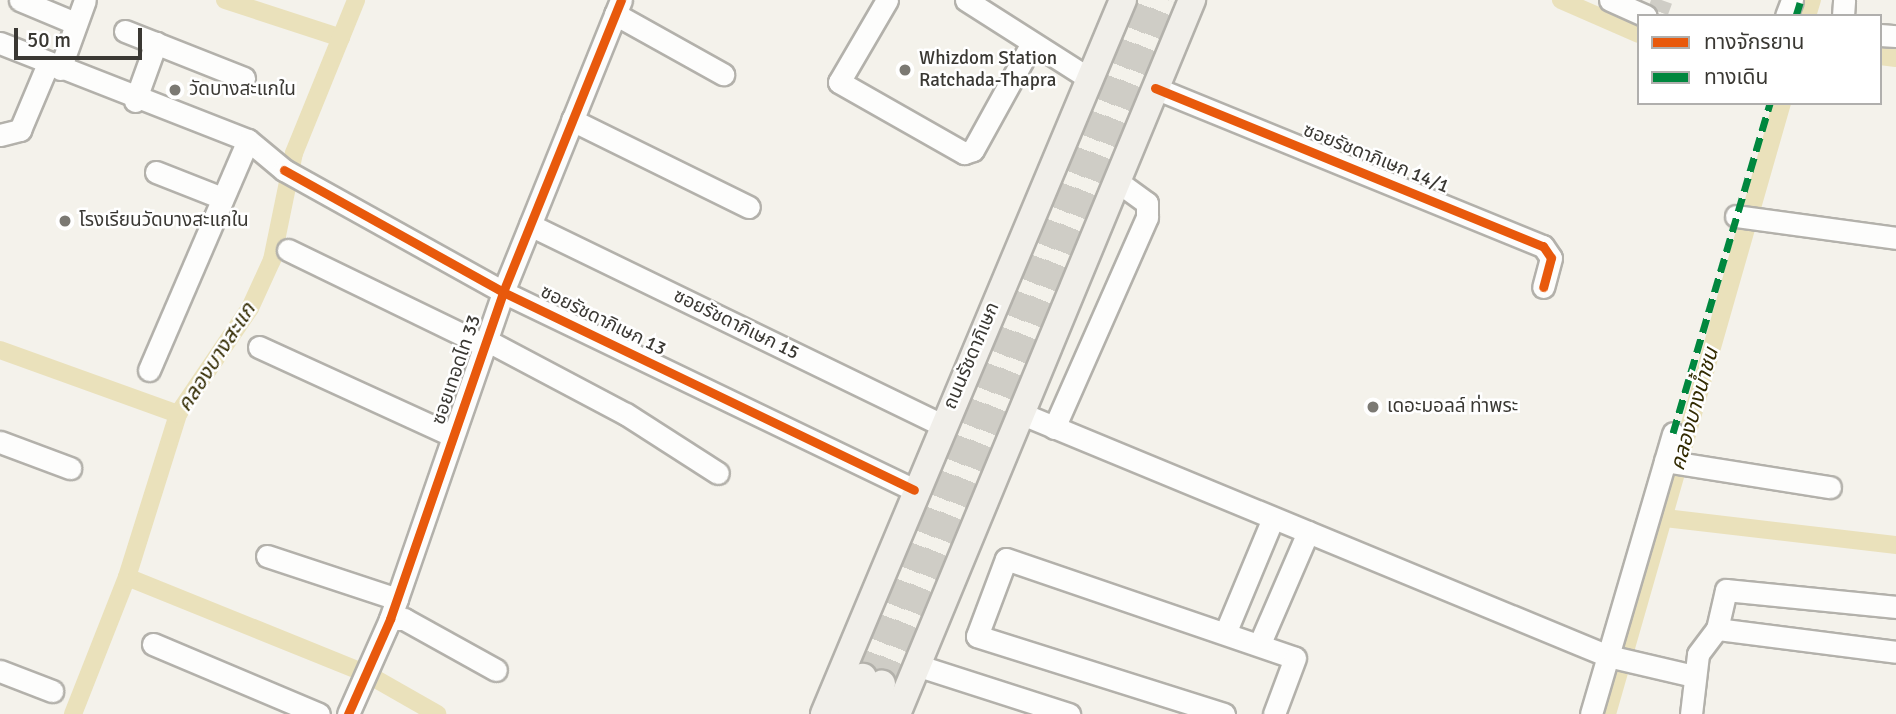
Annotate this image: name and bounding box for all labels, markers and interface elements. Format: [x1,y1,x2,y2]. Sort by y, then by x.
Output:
scale bar [18,14,145,58]
legend [1637,14,1882,105]
text: 50 m [27,27,71,53]
text: ทางจักรยาน [1704,29,1805,55]
place label: Whizdom Station Ratchada-Thapra [919,48,1057,92]
marker: Whizdom Station Ratchada-Thapra [897,62,913,78]
text: ทางเดิน [1704,64,1768,90]
place label: วัดบางสะแกใน [189,79,296,101]
marker: วัดบางสะแกใน [167,82,183,98]
street label: ซอยรัชดาภิเษก 14/1 [1300,119,1452,199]
place label: โรงเรียนวัดบางสะแกใน [79,210,249,232]
marker: โรงเรียนวัดบางสะแกใน [57,213,73,229]
street label: ซอยรัชดาภิเษก 13 [536,281,670,361]
street label: ซอยรัชดาภิเษก 15 [669,285,803,365]
water label: คลองบางสะแก [172,298,260,416]
street label: ถนนรัชดาภิเษก [939,299,1005,413]
street label: ซอยเทอดไท 33 [428,312,486,428]
water label: คลองบางน้ำชน [1664,345,1724,473]
place label: เดอะมอลล์ ท่าพระ [1387,396,1518,418]
marker: เดอะมอลล์ ท่าพระ [1365,399,1381,415]

